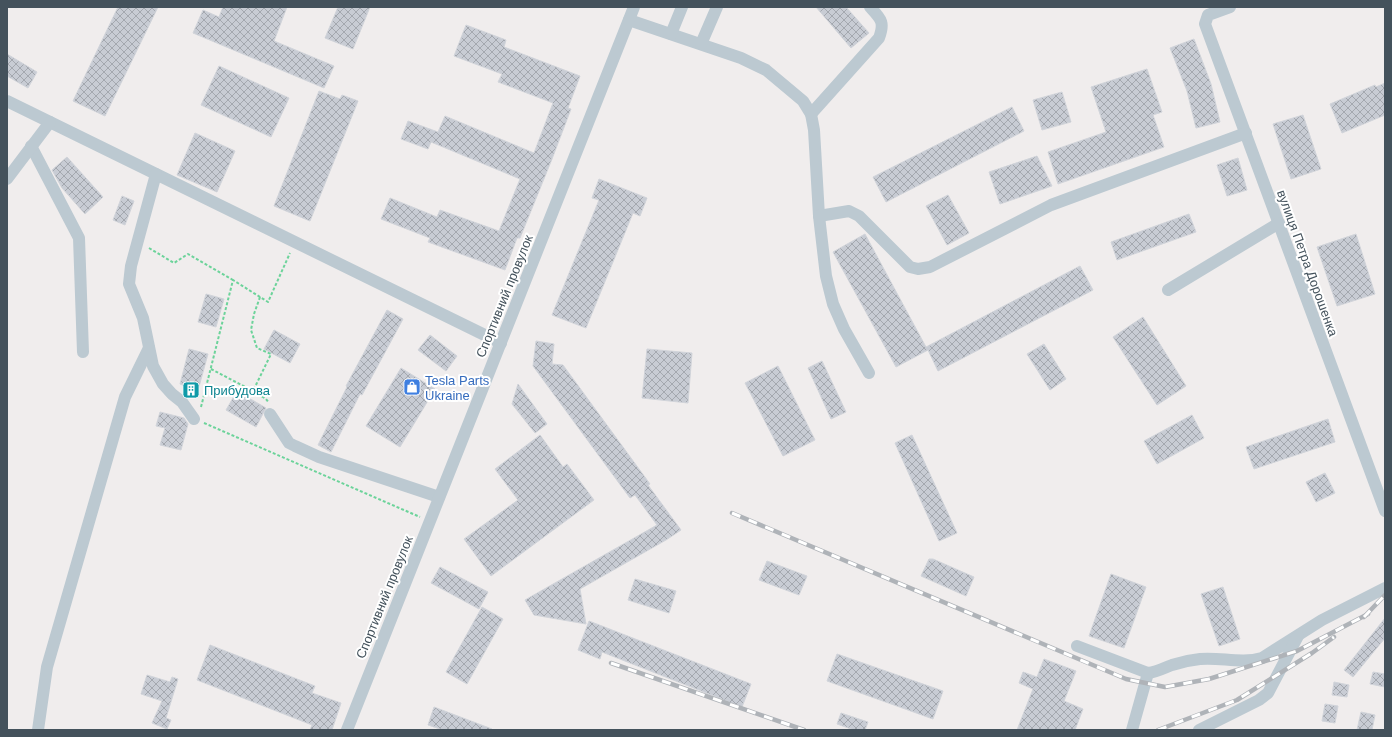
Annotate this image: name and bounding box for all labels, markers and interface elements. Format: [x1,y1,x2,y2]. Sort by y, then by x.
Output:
street label: вулиця Петра Дорошенка [1274,188,1341,339]
street label: Спортивний провулок [473,232,536,360]
place label: Tesla Parts Ukraine [425,373,490,403]
shop icon: Tesla Parts Ukraine [402,377,422,397]
building icon: Прибудова [181,380,201,400]
place label: Прибудова [204,383,271,398]
street label: Спортивний провулок [353,533,416,661]

